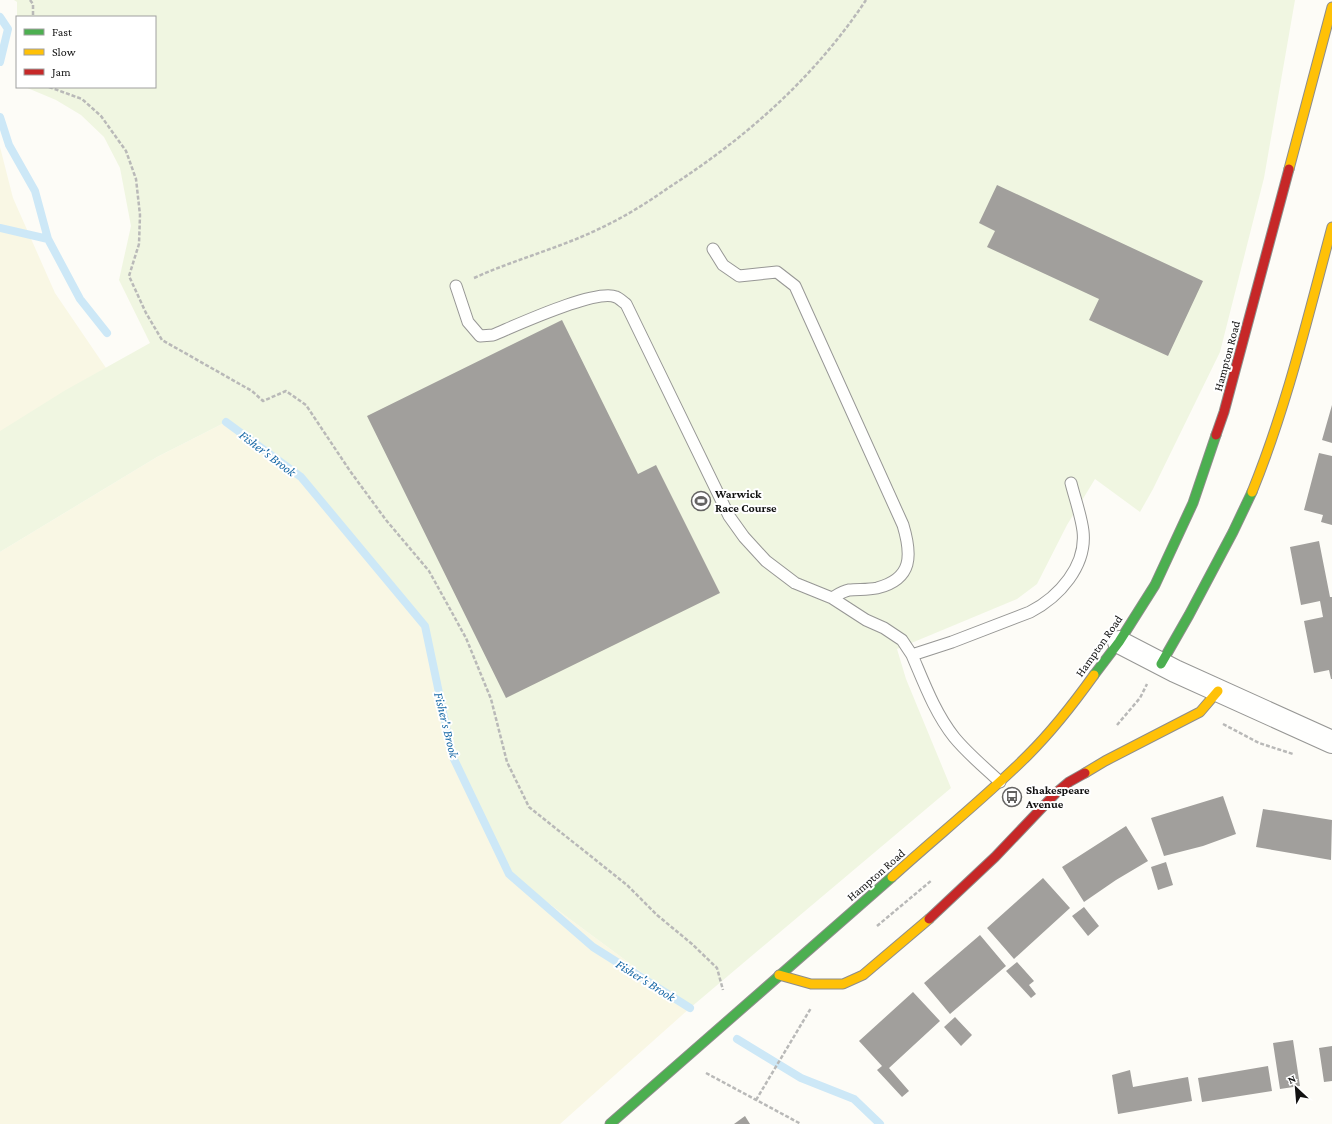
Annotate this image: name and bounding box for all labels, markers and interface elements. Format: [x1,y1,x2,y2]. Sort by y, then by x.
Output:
legend [16,16,156,88]
text: Fast [52,25,73,39]
text: Slow [52,45,76,59]
text: Jam [51,65,71,79]
street label: Hampton Road [1211,319,1243,393]
water label: Fisher's Brook [236,427,300,480]
place label: Warwick Race Course [714,487,777,515]
sports icon: Warwick Race Course [690,490,712,512]
street label: Hampton Road [1073,612,1126,680]
water label: Fisher's Brook [431,691,462,761]
place label: Shakespeare Avenue [1025,783,1090,811]
bus stop icon: Shakespeare Avenue [1001,786,1023,808]
street label: Hampton Road [844,846,908,904]
water label: Fisher's Brook [613,956,679,1005]
north arrow [1276,1068,1316,1108]
text: N [1286,1072,1298,1086]

